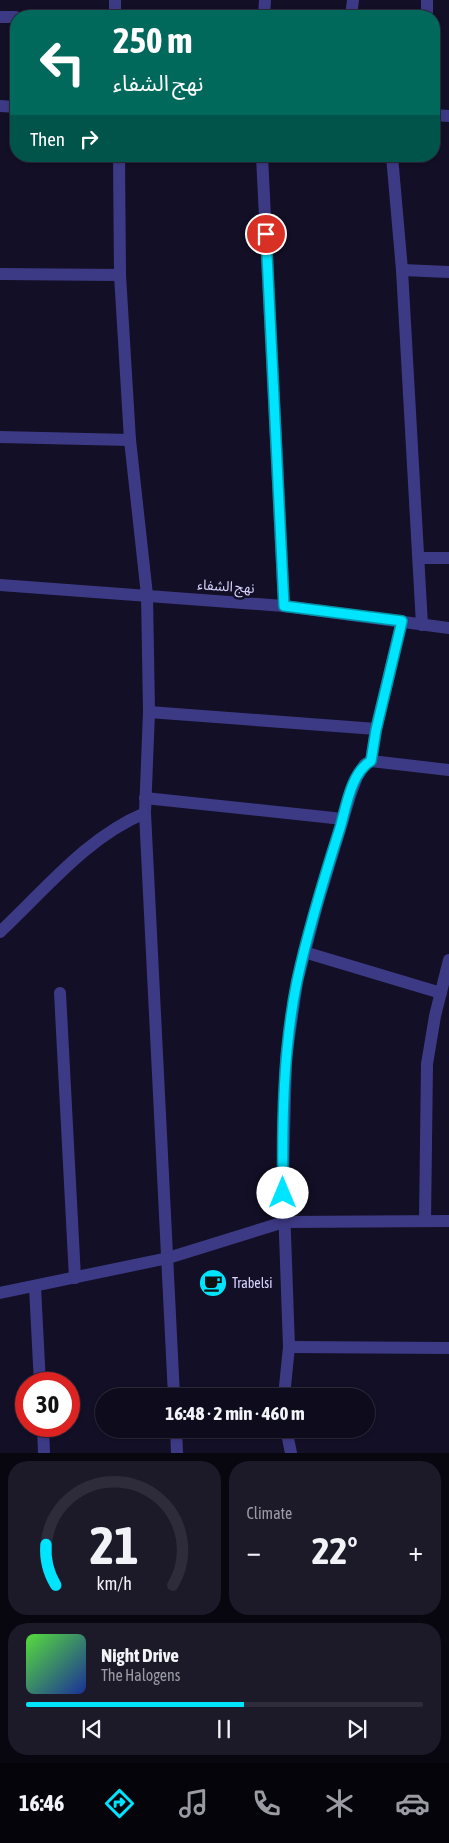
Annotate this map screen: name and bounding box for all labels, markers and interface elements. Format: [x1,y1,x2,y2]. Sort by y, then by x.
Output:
text: 250 m [113,20,192,60]
icon: left [30,30,95,95]
text: نهج الشفاء [113,70,203,96]
icon: right [75,125,103,153]
text: Then [30,128,65,150]
pin [245,213,287,255]
icon: arrive [252,220,280,248]
street label: نهج الشفاء [197,576,255,599]
position arrow [256,1166,308,1218]
cafe icon: Trabelsi [198,1268,228,1298]
place label: Trabelsi [232,1275,273,1291]
speed limit sign: 30 [15,1372,80,1437]
text: 16:48 · 2 min · 460 m [165,1402,305,1424]
text: Climate [247,1504,292,1522]
text: 21 [90,1515,139,1575]
text: 22° [312,1529,358,1572]
text: − [247,1535,261,1567]
text: + [408,1535,423,1567]
text: km/h [97,1573,132,1594]
text: Night Drive [101,1644,179,1666]
text: The Halogens [101,1666,181,1684]
icon: previous [78,1715,106,1743]
icon: pause [210,1715,238,1743]
icon: next [343,1715,371,1743]
icon: directions [102,1786,137,1821]
icon: music [176,1786,211,1821]
icon: phone [249,1786,284,1821]
icon: climate [322,1786,357,1821]
icon: car [395,1786,430,1821]
text: 16:46 [19,1790,64,1816]

